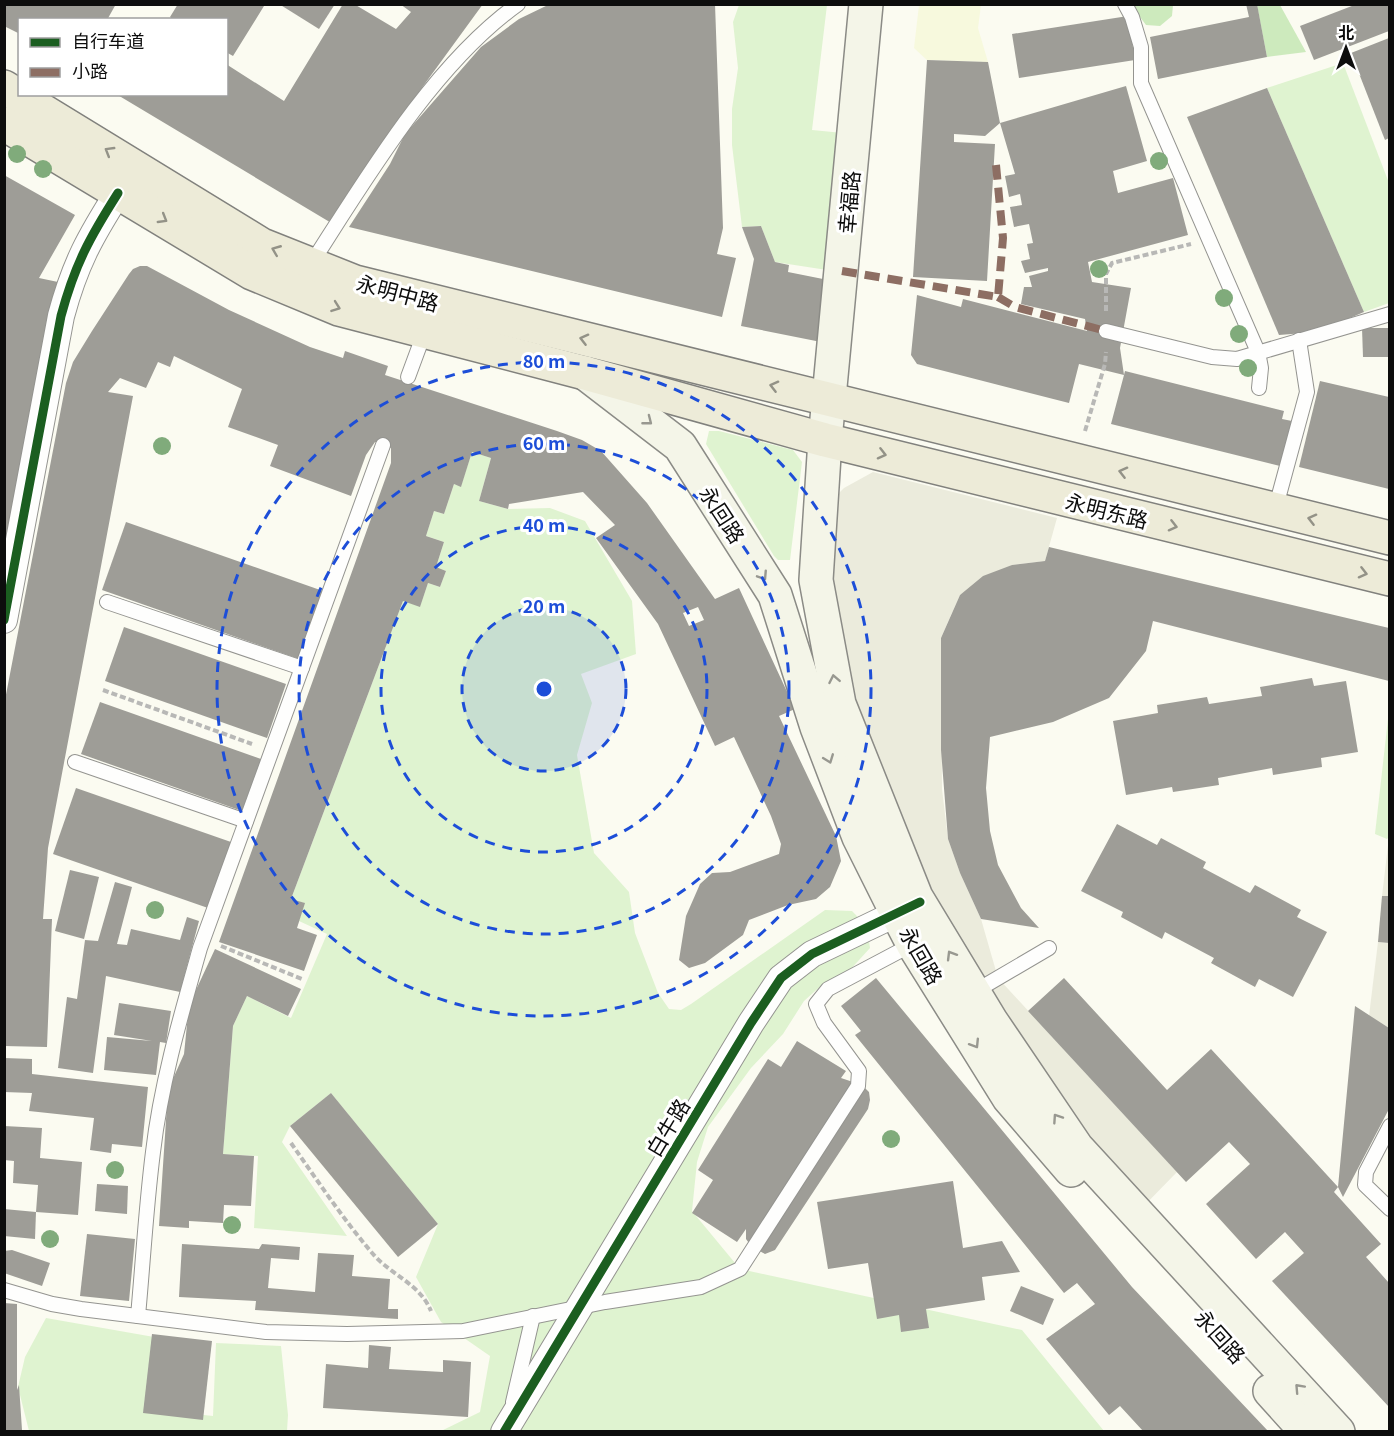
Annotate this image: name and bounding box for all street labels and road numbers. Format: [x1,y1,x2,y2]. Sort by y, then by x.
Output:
street label: 幸福路 [830,169,866,235]
street label: 永明中路 [354,267,442,317]
street label: 永回路 [693,479,753,549]
street label: 永明东路 [1063,485,1151,535]
street label: 永回路 [893,920,951,990]
street label: 白牛路 [638,1092,696,1162]
street label: 永回路 [1189,1303,1253,1369]

